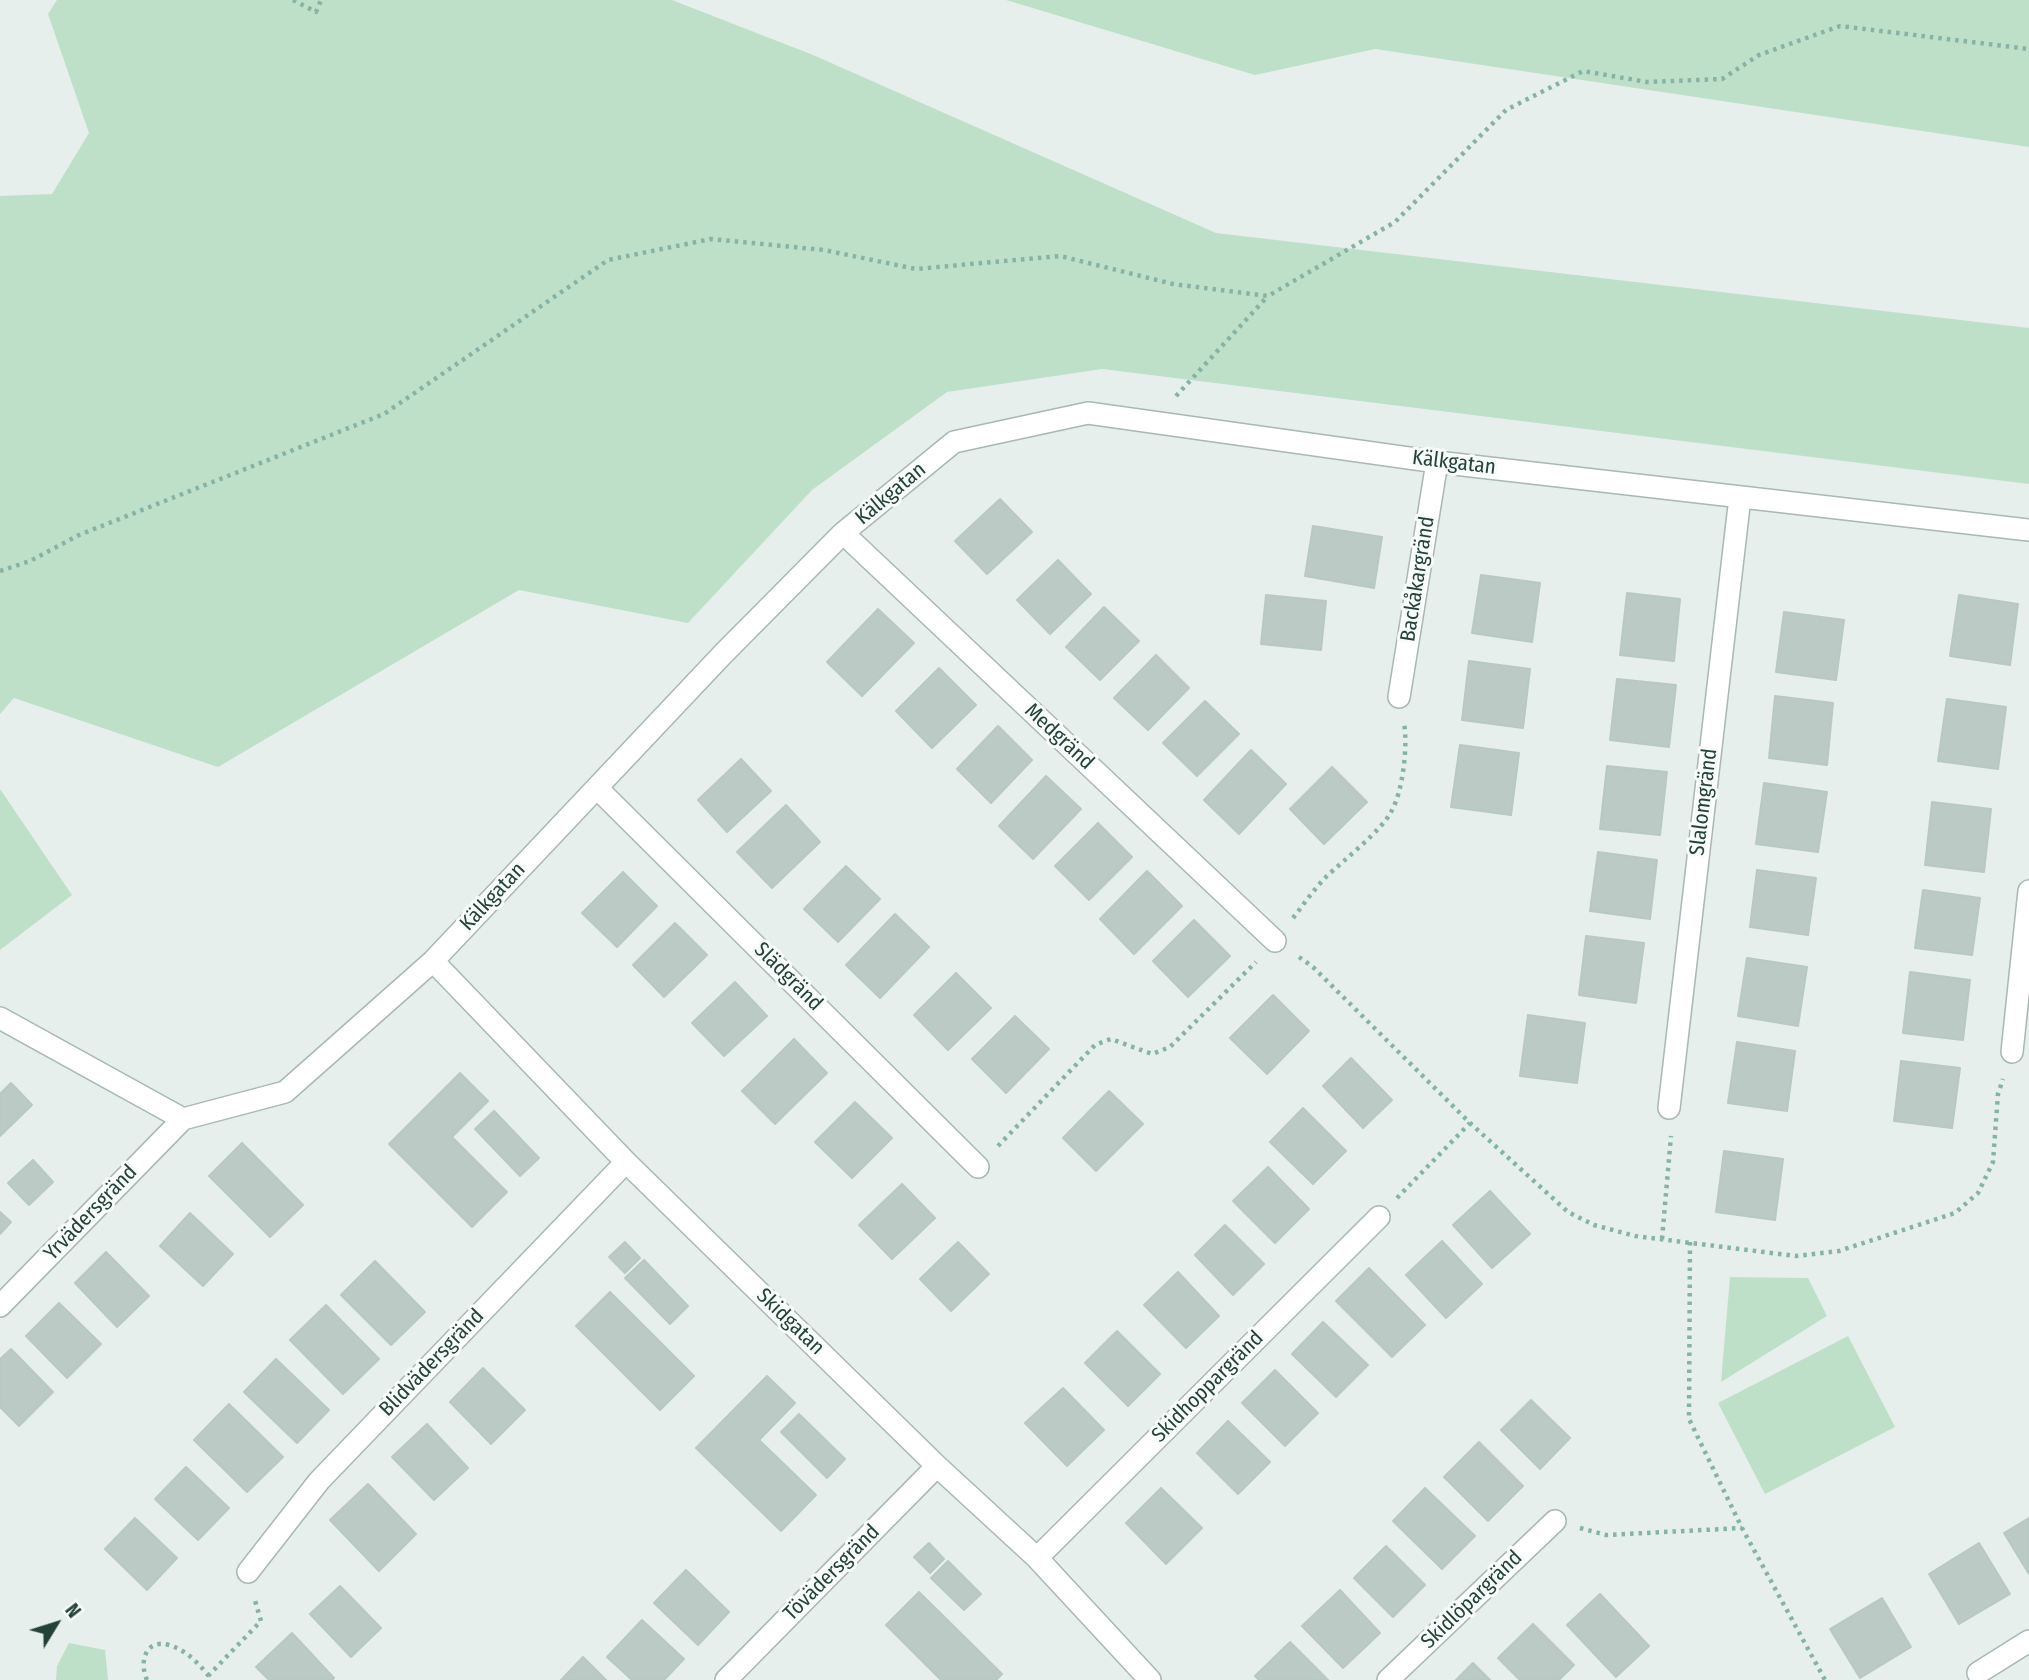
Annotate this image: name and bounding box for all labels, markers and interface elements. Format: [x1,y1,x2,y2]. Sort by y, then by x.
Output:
street label: Kälkgatan [1411,445,1497,481]
street label: Kälkgatan [851,457,931,531]
street label: Backåkargränd [1396,515,1440,643]
street label: Medgränd [1019,699,1099,775]
street label: Slalomgränd [1685,747,1723,857]
street label: Kälkgatan [455,858,531,936]
street label: Slädgränd [748,937,828,1017]
street label: Yrvädersgränd [39,1160,143,1266]
street label: Skidgatan [751,1284,829,1360]
street label: Blidvädersgränd [374,1304,490,1422]
street label: Skidhoppargränd [1147,1326,1269,1448]
street label: Tövädersgränd [779,1520,885,1626]
street label: Skidlöpargränd [1416,1546,1528,1654]
north arrow [21,1589,91,1659]
text: N [60,1599,86,1622]

